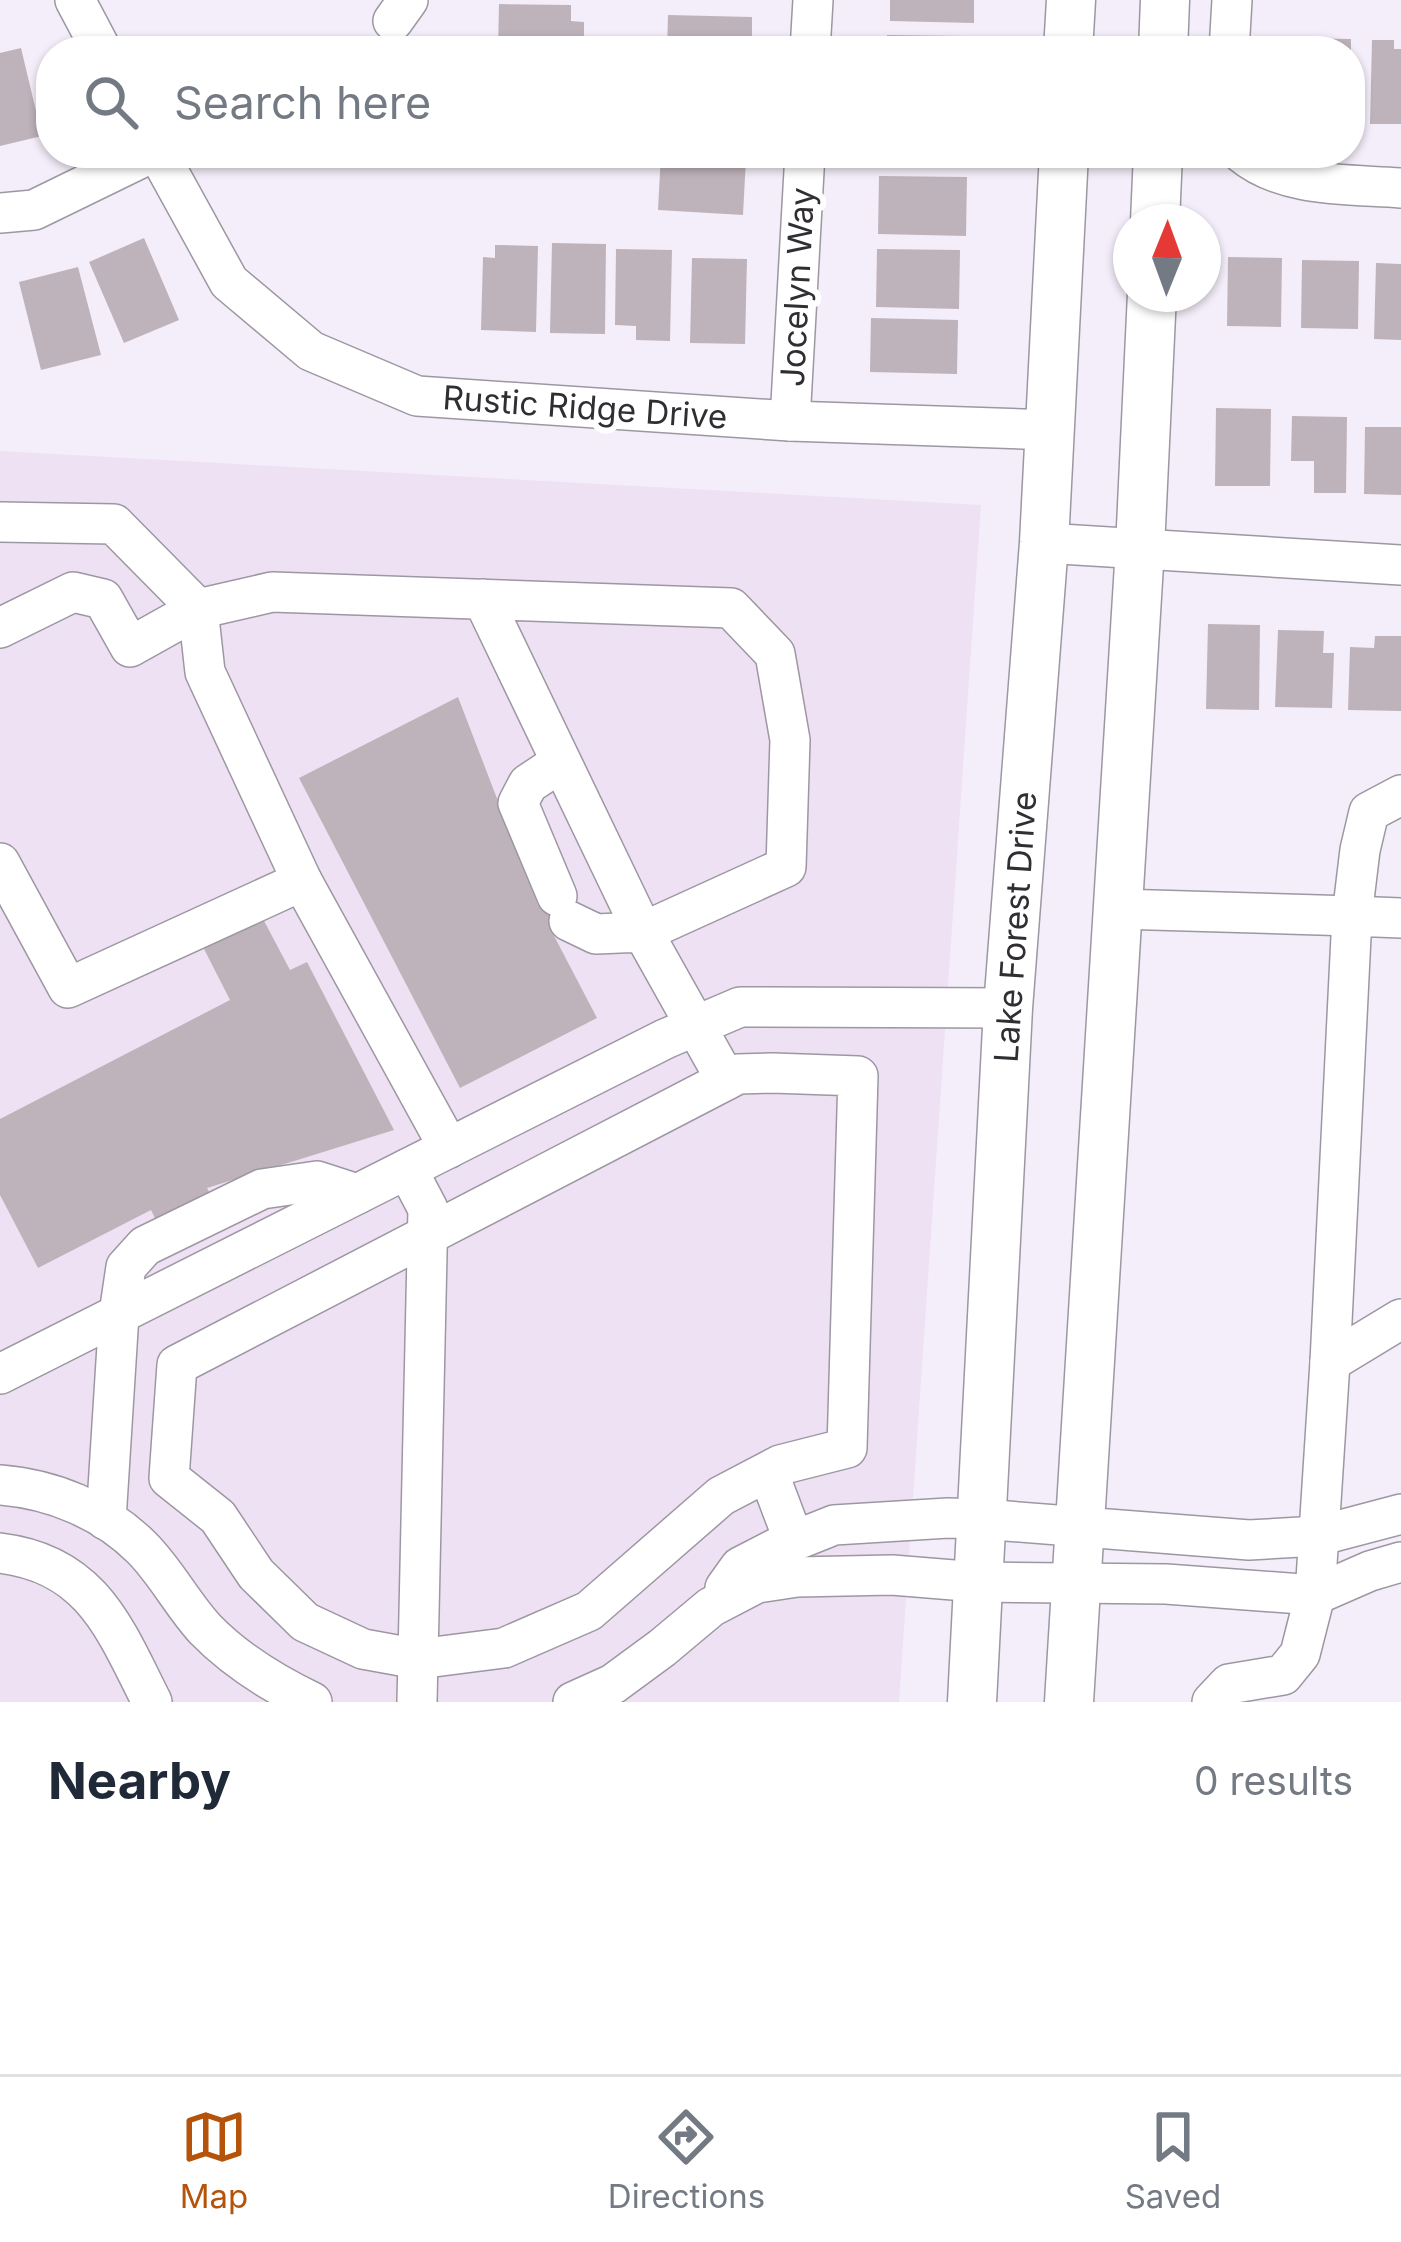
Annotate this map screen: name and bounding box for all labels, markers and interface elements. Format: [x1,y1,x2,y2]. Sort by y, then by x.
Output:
search box [36,36,1365,168]
icon: search [78,69,144,135]
text: Search here [174,75,431,130]
street label: Jocelyn Way [772,186,822,388]
north arrow [1113,204,1221,312]
street label: Rustic Ridge Drive [441,377,729,437]
street label: Lake Forest Drive [986,790,1044,1064]
text: Nearby [48,1750,231,1811]
text: 0 results [1194,1757,1353,1804]
tab: Map [180,2104,248,2216]
tab: Directions [608,2104,765,2216]
tab: Saved [1125,2104,1221,2216]

